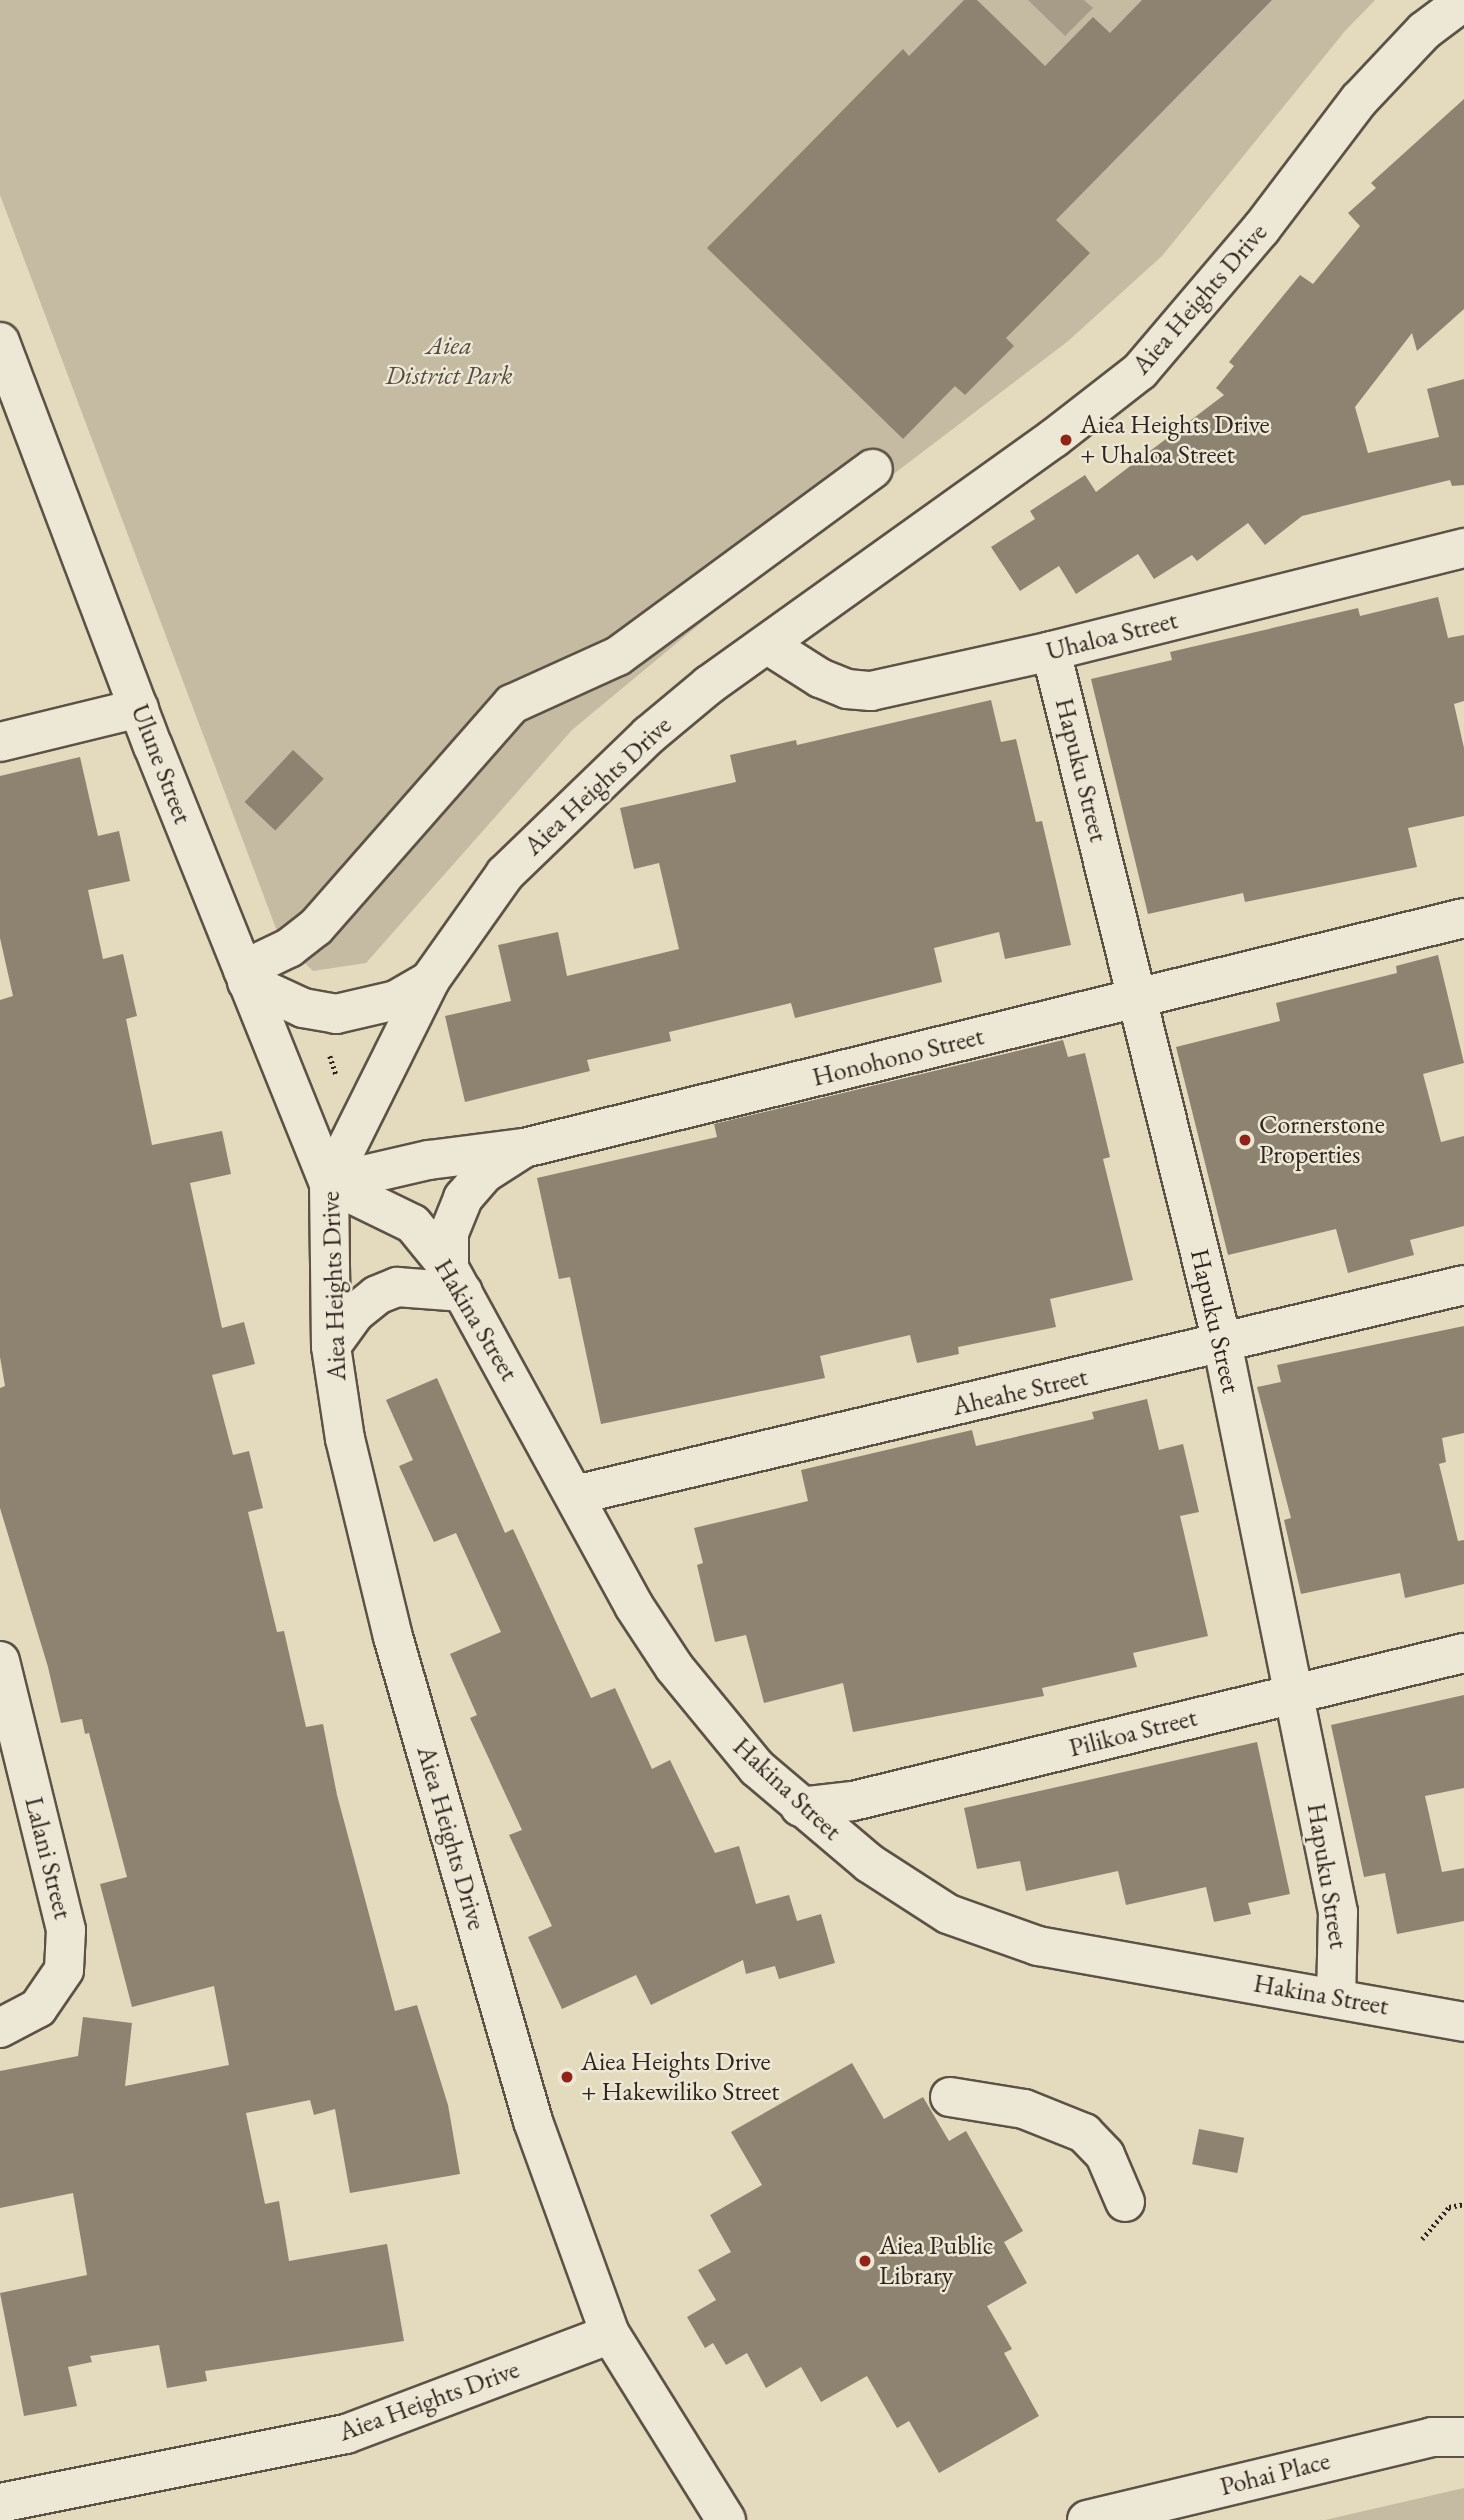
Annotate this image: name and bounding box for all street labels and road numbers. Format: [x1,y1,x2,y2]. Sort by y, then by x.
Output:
street label: Aiea Heights Drive [1126,217,1274,381]
street label: Uhaloa Street [1043,605,1181,667]
street label: Hapuku Street [1048,695,1114,845]
street label: Ulune Street [124,700,198,828]
street label: Aiea Heights Drive [518,710,678,862]
street label: Honohono Street [809,1021,987,1093]
street label: Aiea Heights Drive [315,1191,353,1381]
street label: Hapuku Street [1183,1246,1247,1396]
street label: Hakina Street [427,1253,525,1387]
street label: Aheahe Street [949,1361,1091,1423]
street label: Pilikoa Street [1066,1702,1200,1764]
street label: Hakina Street [726,1731,848,1847]
street label: Aiea Heights Drive [410,1743,492,1933]
street label: Lalani Street [18,1794,78,1922]
street label: Hapuku Street [1300,1801,1354,1951]
street label: Hakina Street [1251,1968,1391,2022]
street label: Aiea Heights Drive [335,2354,523,2448]
street label: Pohai Place [1217,2445,1333,2503]

